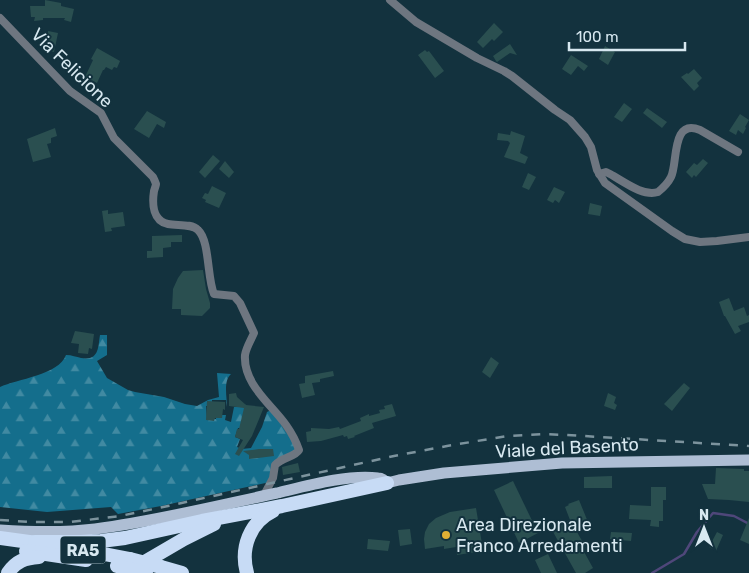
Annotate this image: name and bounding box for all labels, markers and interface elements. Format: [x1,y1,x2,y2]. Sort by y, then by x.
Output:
scale bar [569,20,685,52]
street label: Via Felicione [27,24,117,112]
text: 100 m [576,28,618,46]
street label: Viale del Basento [495,433,639,463]
north arrow [679,503,729,553]
text: N [699,507,709,524]
place label: Area Direzionale Franco Arredamenti [456,514,623,557]
marker: Area Direzionale Franco Arredamenti [440,529,452,541]
road number: RA5 [61,536,106,564]

